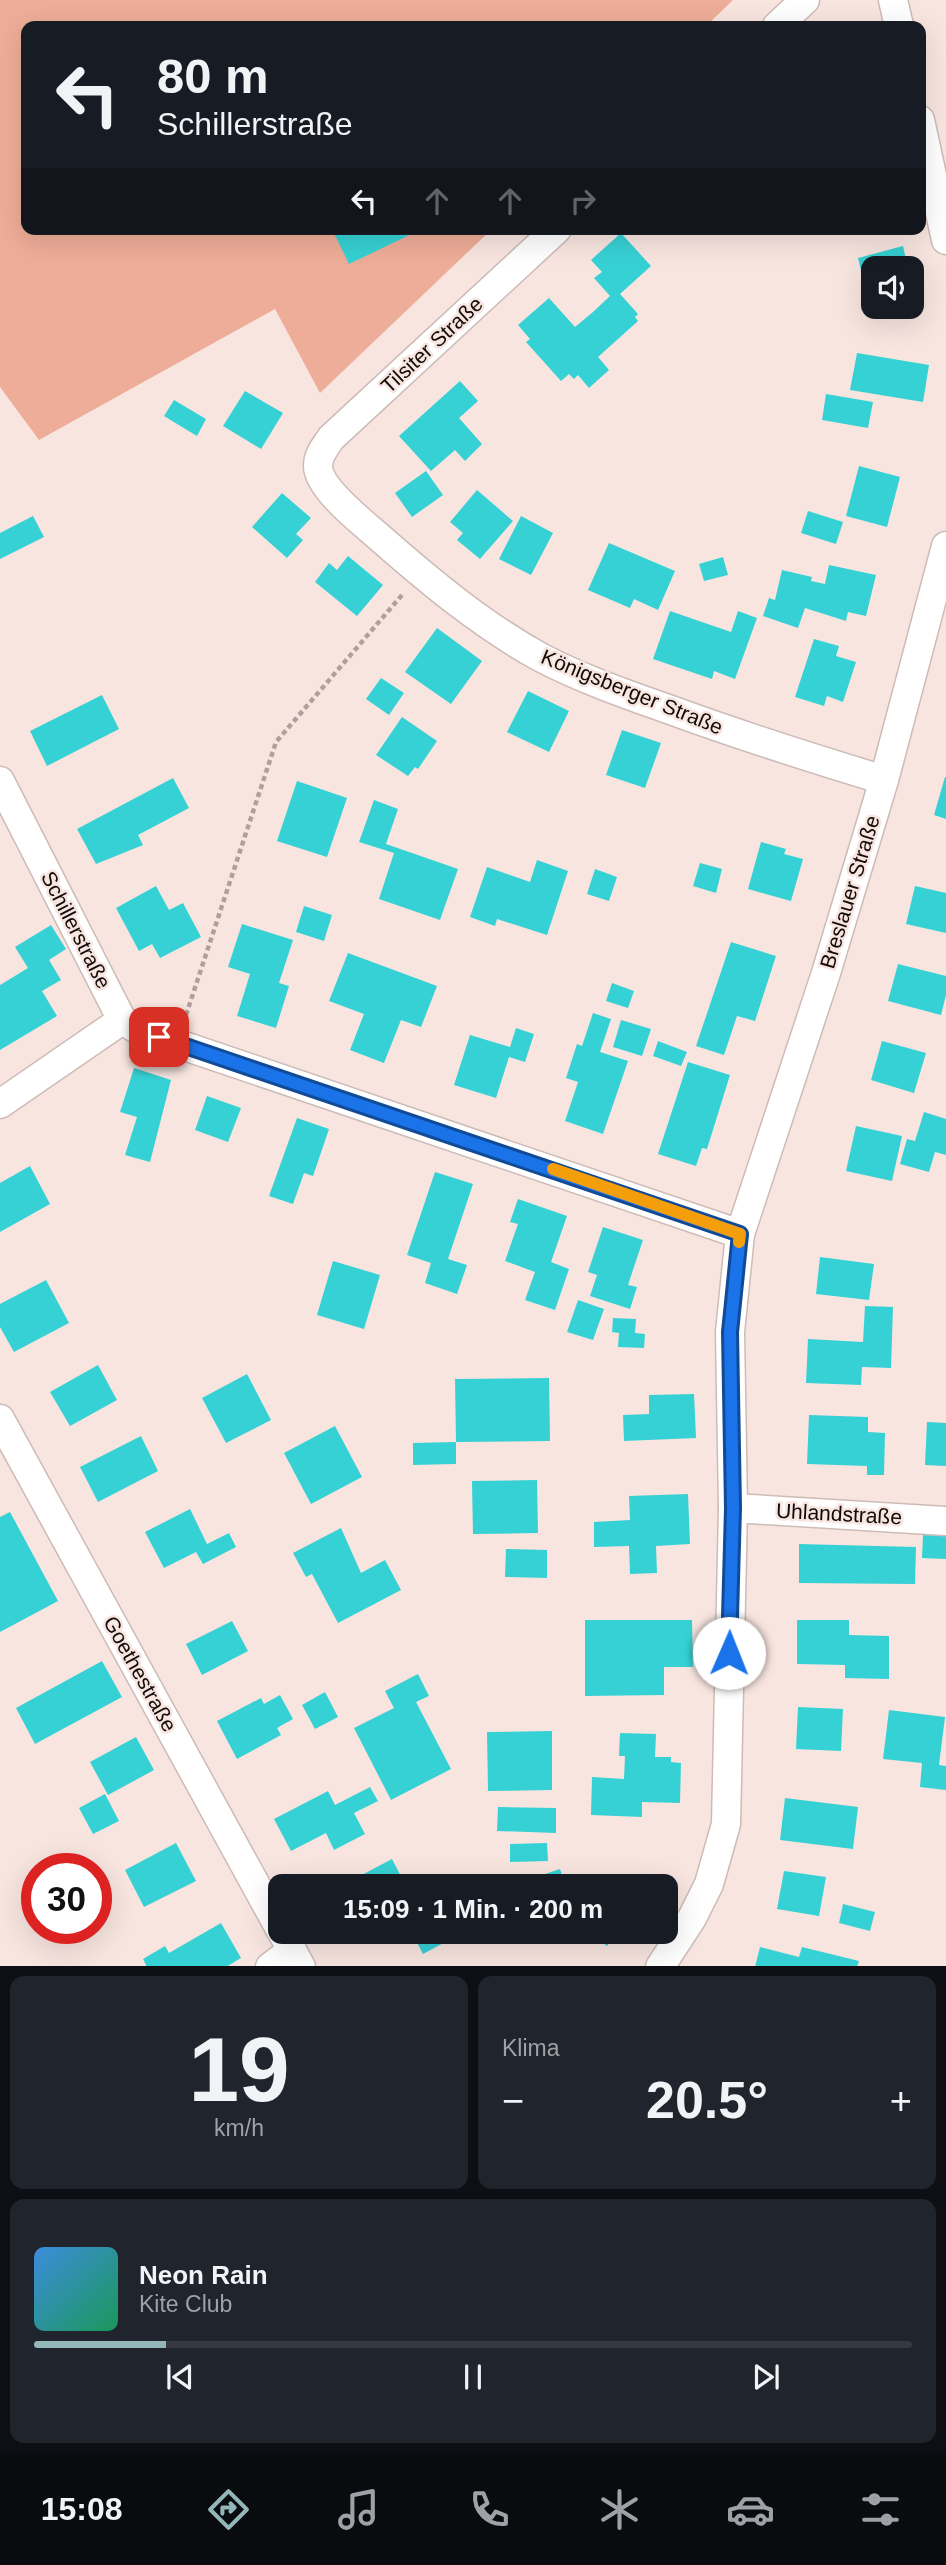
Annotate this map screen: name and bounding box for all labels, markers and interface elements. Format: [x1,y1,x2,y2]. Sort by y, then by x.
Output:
icon: left [42,49,133,140]
text: 80 m [157,49,269,103]
text: Schillerstraße [157,106,353,142]
icon: left [345,182,383,220]
icon: ahead [418,182,456,220]
icon: ahead [491,182,529,220]
icon: right [564,182,602,220]
map controls [861,256,924,319]
button: sound [861,256,924,319]
street label: Tilsiter Straße [376,292,487,397]
street label: Königsberger Straße [538,645,726,738]
street label: Breslauer Straße [815,813,884,971]
street label: Schillerstraße [37,867,116,992]
pin [129,1007,189,1067]
icon: arrive [140,1018,178,1056]
street label: Uhlandstraße [775,1499,903,1528]
street label: Goethestraße [99,1612,182,1735]
position arrow [692,1616,766,1690]
speed limit sign: 30 [21,1853,112,1944]
text: 15:09 · 1 Min. · 200 m [343,1894,603,1924]
text: 19 [188,2019,290,2120]
text: Klima [502,2035,560,2061]
text: 20.5° [646,2071,768,2129]
text: − [502,2080,524,2122]
text: + [890,2080,912,2122]
text: km/h [214,2115,264,2141]
text: Neon Rain [139,2260,268,2290]
text: Kite Club [139,2291,232,2317]
icon: previous [161,2358,199,2396]
icon: pause [454,2358,492,2396]
icon: next [747,2358,785,2396]
icon: directions [204,2485,253,2534]
icon: music [334,2485,383,2534]
icon: phone [465,2485,514,2534]
icon: climate [595,2485,644,2534]
icon: car [726,2485,775,2534]
icon: filters [856,2485,905,2534]
text: 15:08 [41,2491,123,2527]

